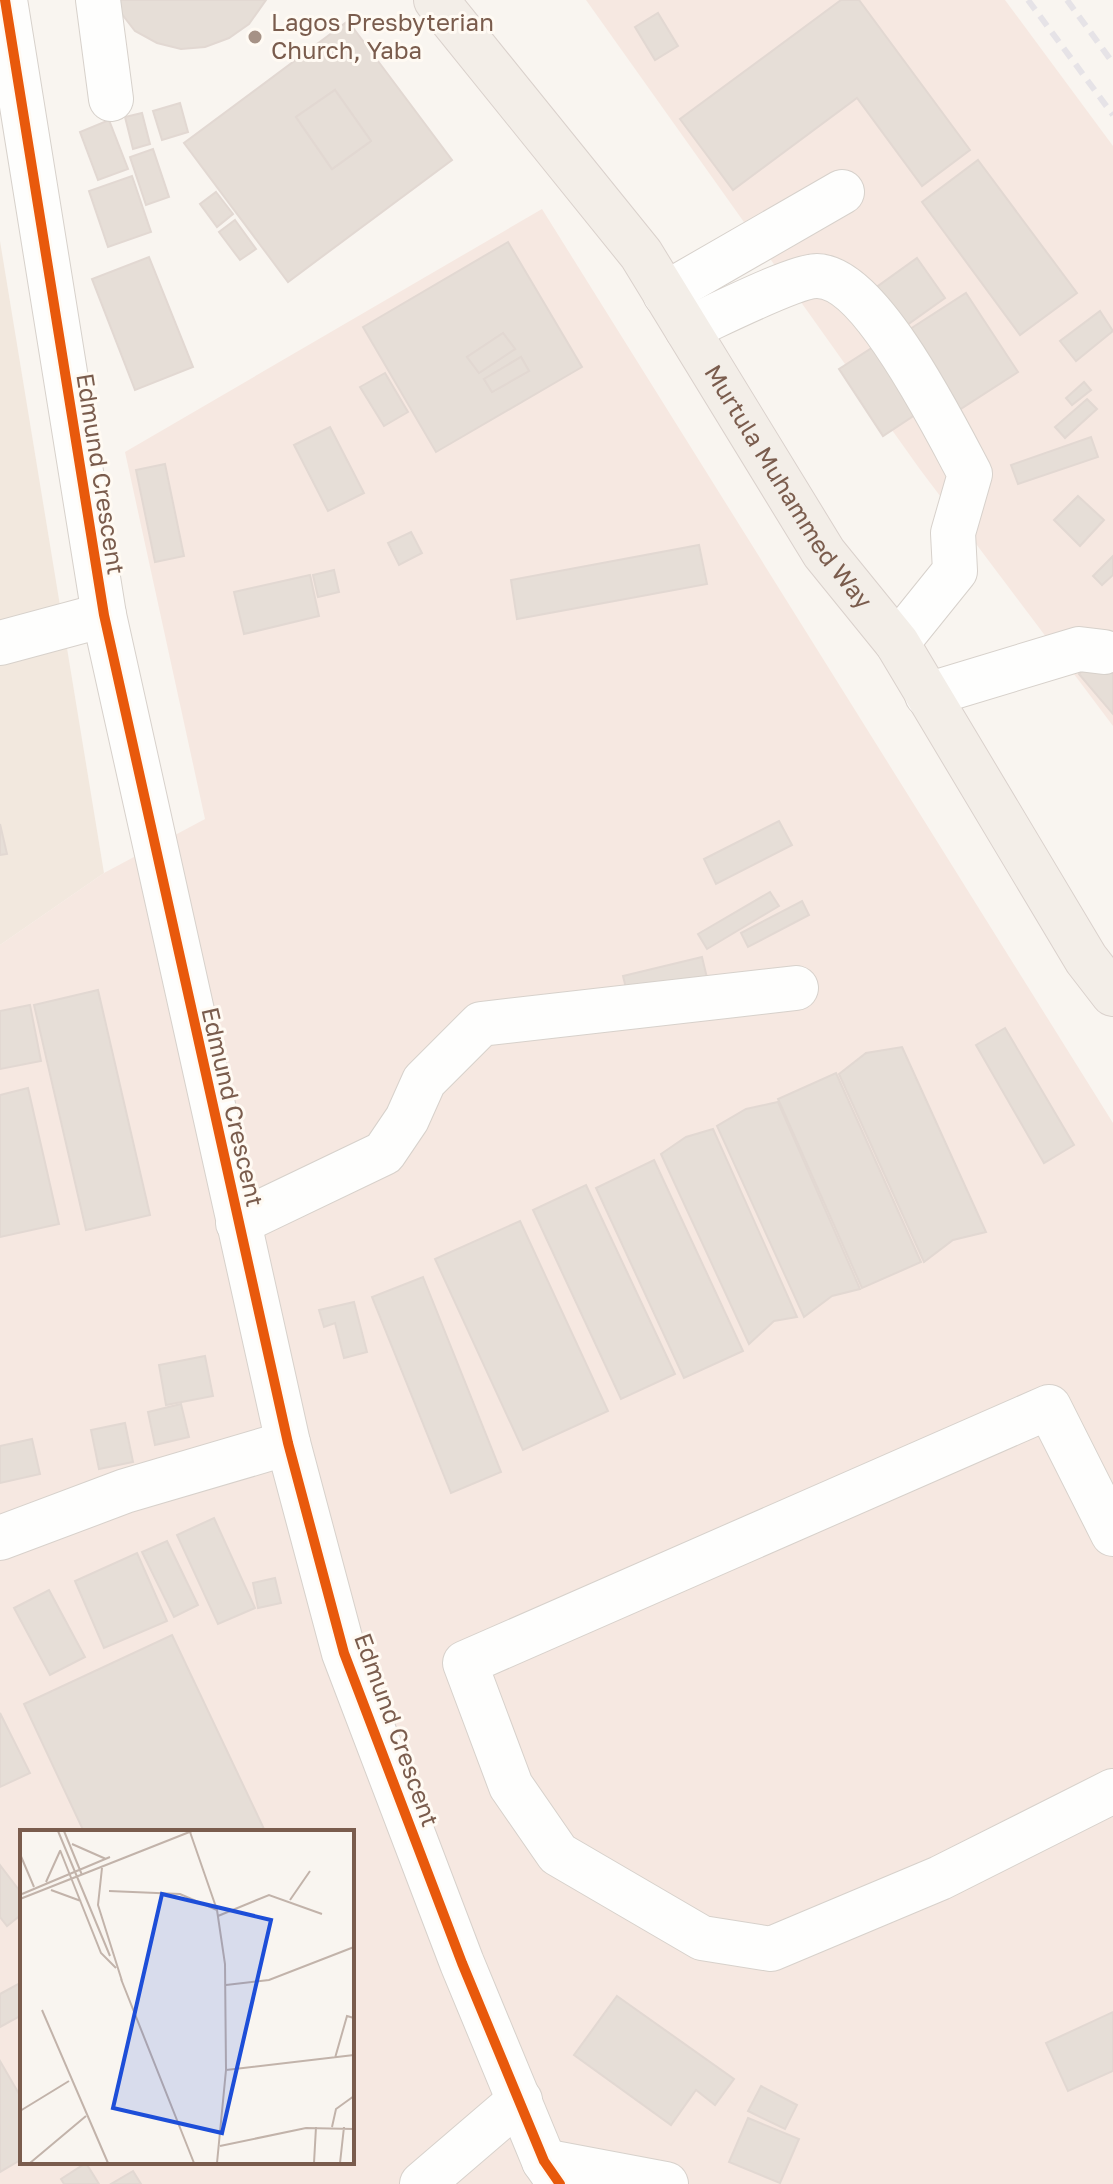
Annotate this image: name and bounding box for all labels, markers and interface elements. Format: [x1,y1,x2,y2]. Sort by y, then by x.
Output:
place label: Lagos Presbyterian Church, Yaba [271,7,494,64]
marker: Lagos Presbyterian Church, Yaba [246,28,264,46]
street label: Murtula Muhammed Way [699,359,879,614]
street label: Edmund Crescent [71,371,132,577]
street label: Edmund Crescent [196,1004,270,1209]
street label: Edmund Crescent [349,1629,446,1830]
inset map [20,1830,354,2164]

